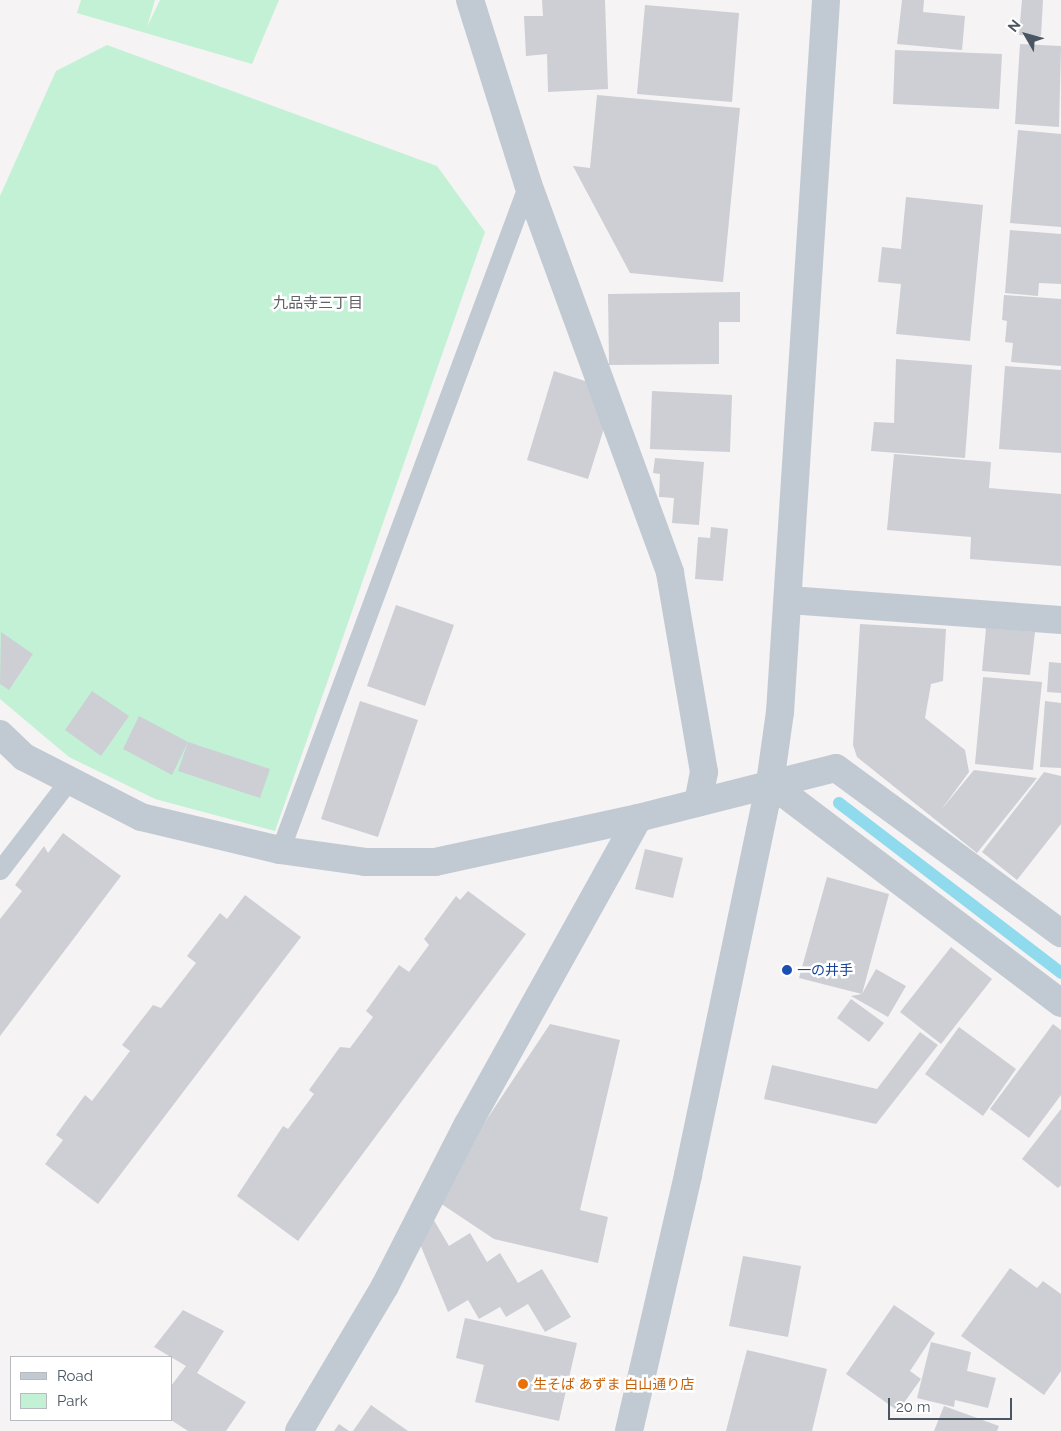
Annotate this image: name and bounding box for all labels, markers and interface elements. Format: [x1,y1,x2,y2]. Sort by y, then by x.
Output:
north arrow [1001,10,1051,60]
text: N [1005,17,1024,35]
district label: 九品寺三丁目 [273,295,363,313]
place label: 一の井手 [797,962,853,978]
marker: 一の井手 [781,964,793,976]
legend [10,1356,172,1421]
text: Road [57,1367,93,1385]
place label: 生そば あずま 白山通り店 [533,1376,694,1392]
marker: 生そば あずま 白山通り店 [517,1378,529,1390]
scale bar [891,1388,1015,1420]
text: Park [57,1392,88,1410]
text: 20 m [896,1398,931,1416]

